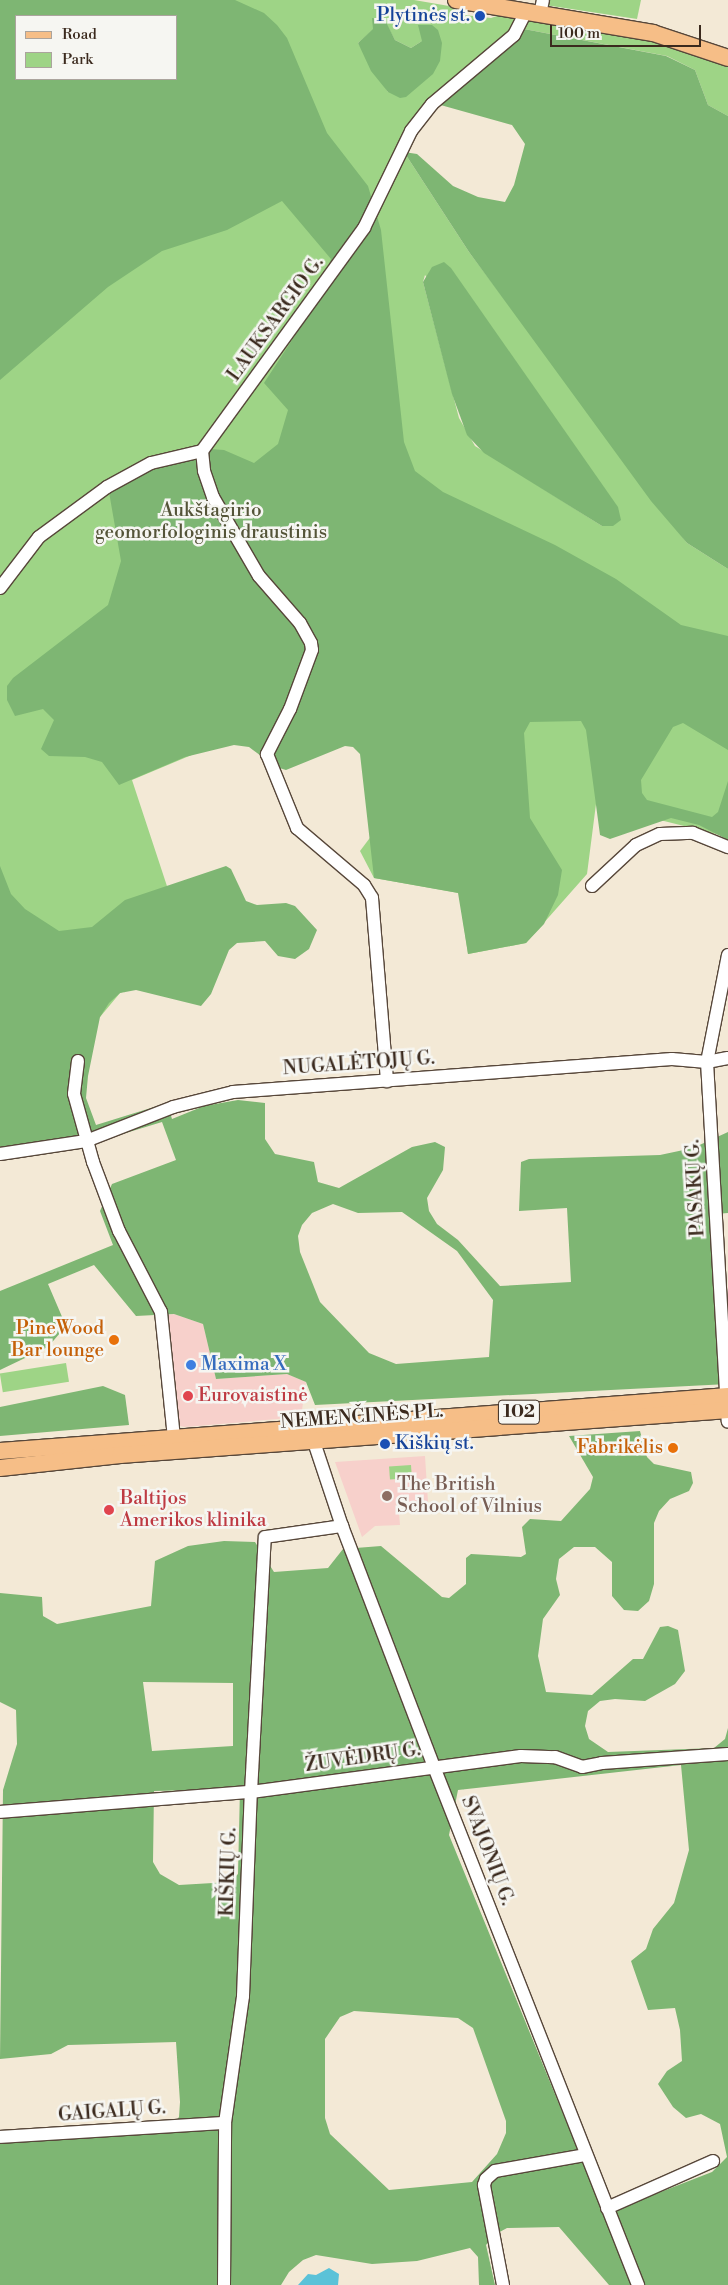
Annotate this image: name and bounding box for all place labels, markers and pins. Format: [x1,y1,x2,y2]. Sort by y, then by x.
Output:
place label: Plytinės st. [376,5,470,27]
marker: Plytinės st. [474,10,486,22]
place label: PineWood Bar lounge [11,1318,104,1362]
marker: PineWood Bar lounge [108,1334,120,1346]
place label: Maxima X [201,1354,286,1376]
marker: Maxima X [185,1359,197,1371]
place label: Eurovaistinė [198,1385,308,1407]
marker: Eurovaistinė [182,1390,194,1402]
place label: Kiškių st. [395,1433,474,1455]
place label: Fabrikėlis [577,1437,663,1459]
marker: Kiškių st. [379,1438,391,1450]
marker: Fabrikėlis [667,1442,679,1454]
place label: The British School of Vilnius [397,1474,542,1518]
place label: Baltijos Amerikos klinika [120,1488,266,1532]
marker: The British School of Vilnius [381,1490,393,1502]
marker: Baltijos Amerikos klinika [102,1503,116,1517]

